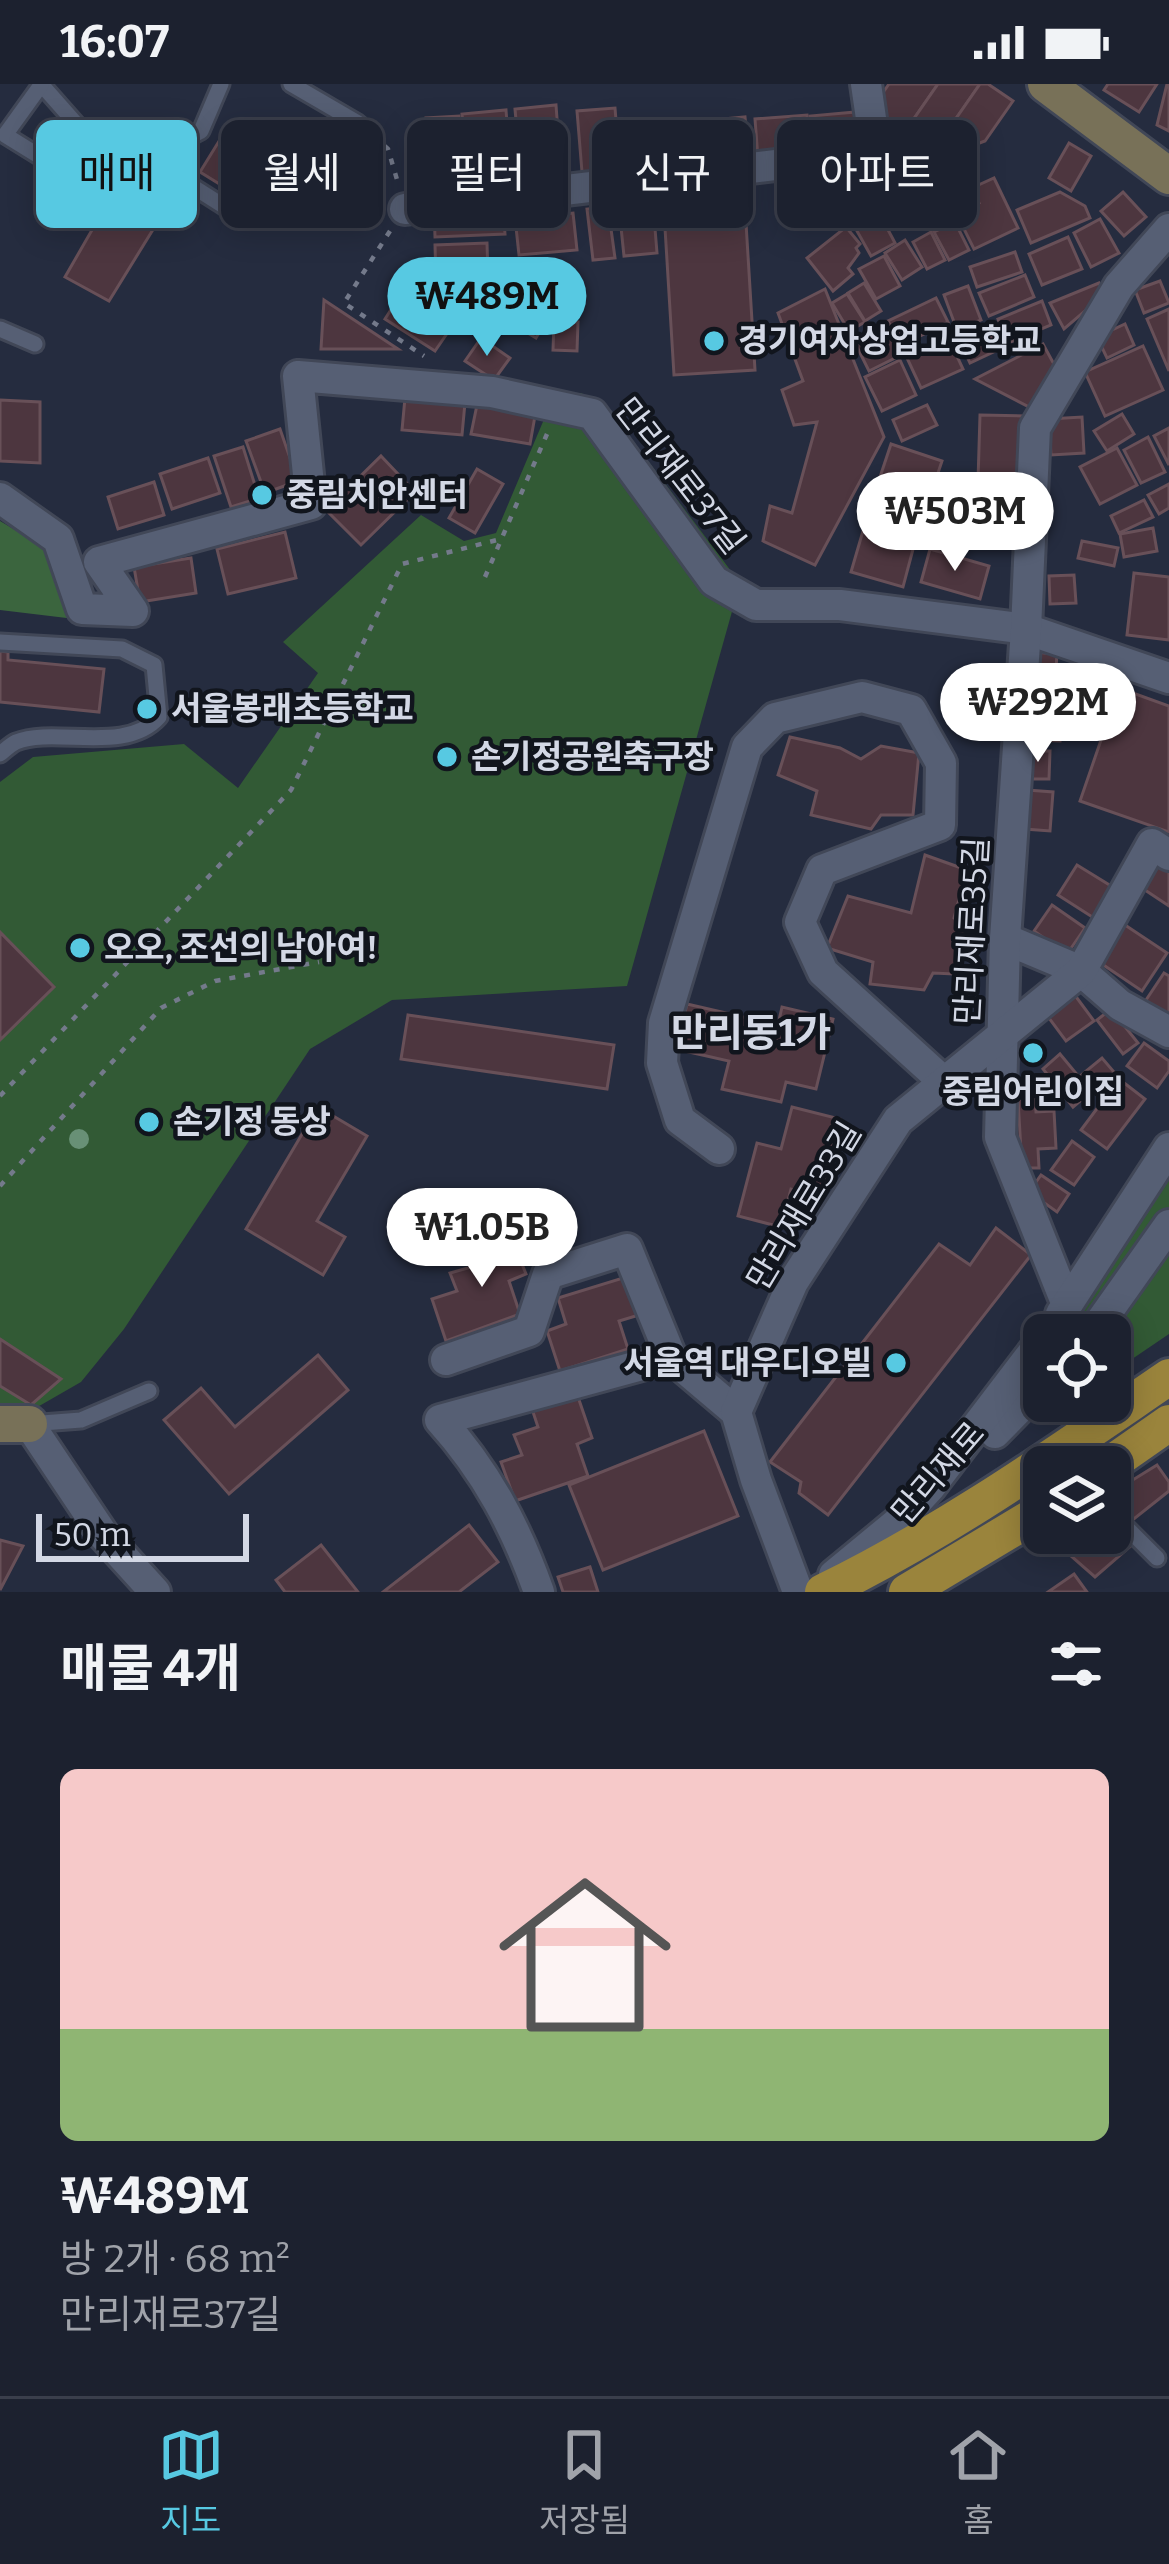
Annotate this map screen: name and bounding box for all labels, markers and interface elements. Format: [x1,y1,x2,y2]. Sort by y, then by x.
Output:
text: 16:07 [60,15,169,69]
chip: 매매 [36,120,197,228]
chip: 월세 [221,120,383,228]
chip: 필터 [407,120,568,228]
chip: 신규 [592,120,753,228]
chip: 아파트 [777,120,977,228]
pin: ₩489M [403,257,571,359]
text: ₩489M [414,273,560,319]
place label: 경기여자상업고등학교 [738,321,1042,361]
marker: 경기여자상업고등학교 [701,328,727,354]
street label: 만리재로37길 [607,390,753,562]
pin: ₩503M [871,472,1039,574]
place label: 중림치안센터 [286,475,468,515]
marker: 중림치안센터 [249,482,275,508]
text: ₩503M [884,488,1026,534]
pin: ₩292M [954,663,1122,765]
text: ₩292M [967,679,1109,725]
place label: 서울봉래초등학교 [171,689,414,729]
marker: 서울봉래초등학교 [134,696,160,722]
place label: 손기정공원축구장 [471,737,714,777]
marker: 손기정공원축구장 [434,744,460,770]
street label: 만리재로35길 [947,836,997,1026]
place label: 오오, 조선의 남아여! [104,928,377,968]
marker: 오오, 조선의 남아여! [67,935,93,961]
district label: 만리동1가 [671,1010,831,1056]
marker: 중림어린이집 [1020,1040,1046,1066]
place label: 중림어린이집 [942,1072,1124,1112]
place label: 손기정 동상 [173,1102,331,1142]
marker: 손기정 동상 [136,1109,162,1135]
street label: 만리재로33길 [738,1115,870,1297]
pin: ₩1.05B [384,1188,580,1290]
text: ₩1.05B [414,1204,550,1250]
map controls [1023,1314,1131,1554]
button: locate [1023,1314,1131,1422]
place label: 서울역 대우디오빌 [623,1343,872,1383]
marker: 서울역 대우디오빌 [883,1350,909,1376]
street label: 만리재로 [883,1414,993,1532]
button: layers [1023,1446,1131,1554]
scale bar [36,1508,249,1561]
text: 50 m [54,1515,131,1555]
icon: filters [1043,1631,1109,1697]
text: 매물 4개 [60,1638,241,1700]
icon: home [477,1847,693,2063]
text: ₩489M [60,2165,250,2227]
text: 방 2개 · 68 m² [60,2236,290,2282]
text: 만리재로37길 [60,2292,281,2338]
tab: 지도 [158,2422,224,2542]
tab: 저장됨 [539,2422,630,2542]
tab: 홈 [945,2422,1011,2542]

